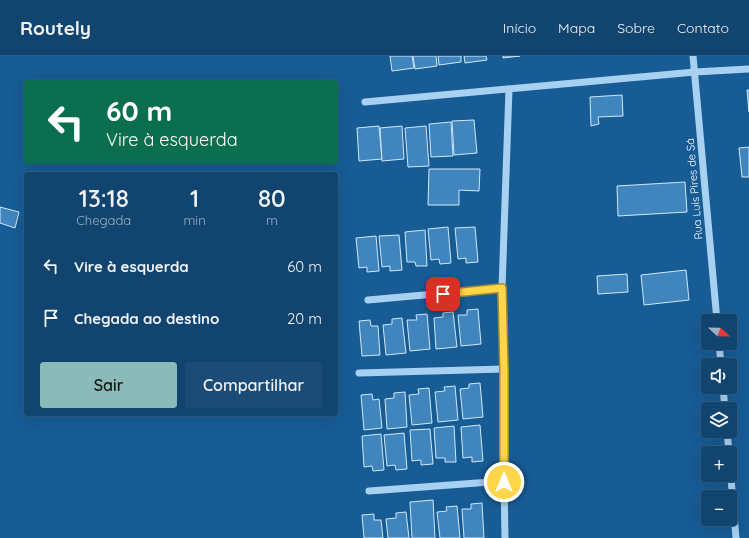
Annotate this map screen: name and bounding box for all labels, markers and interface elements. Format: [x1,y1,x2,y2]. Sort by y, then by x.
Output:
text: Routely [20,16,91,40]
text: Início [503,19,536,37]
text: Mapa [558,19,595,37]
text: Sobre [617,19,655,37]
text: Contato [677,19,729,37]
text: 60 m [106,93,172,128]
icon: left [40,96,92,148]
text: Vire à esquerda [106,128,238,151]
street label: Rua Luís Pires de Sá [683,138,705,240]
text: 13:18 [79,183,129,213]
text: 1 [190,183,199,213]
text: 80 [258,183,286,213]
text: Chegada [76,212,131,228]
text: min [184,212,206,228]
text: m [266,212,278,228]
icon: left [40,255,62,277]
text: Vire à esquerda [74,257,189,276]
text: 60 m [287,257,322,276]
pin [426,277,460,311]
icon: arrive [432,283,454,305]
icon: arrive [40,307,62,329]
text: Chegada ao destino [74,309,219,328]
text: 20 m [287,309,322,328]
north arrow [701,314,737,350]
map controls [701,314,737,526]
button: sound [701,358,737,394]
button: Sair [40,362,177,408]
button: Compartilhar [185,362,322,408]
button: layers [701,402,737,438]
button: + [701,446,737,482]
position arrow [483,461,525,503]
button: − [701,490,737,526]

